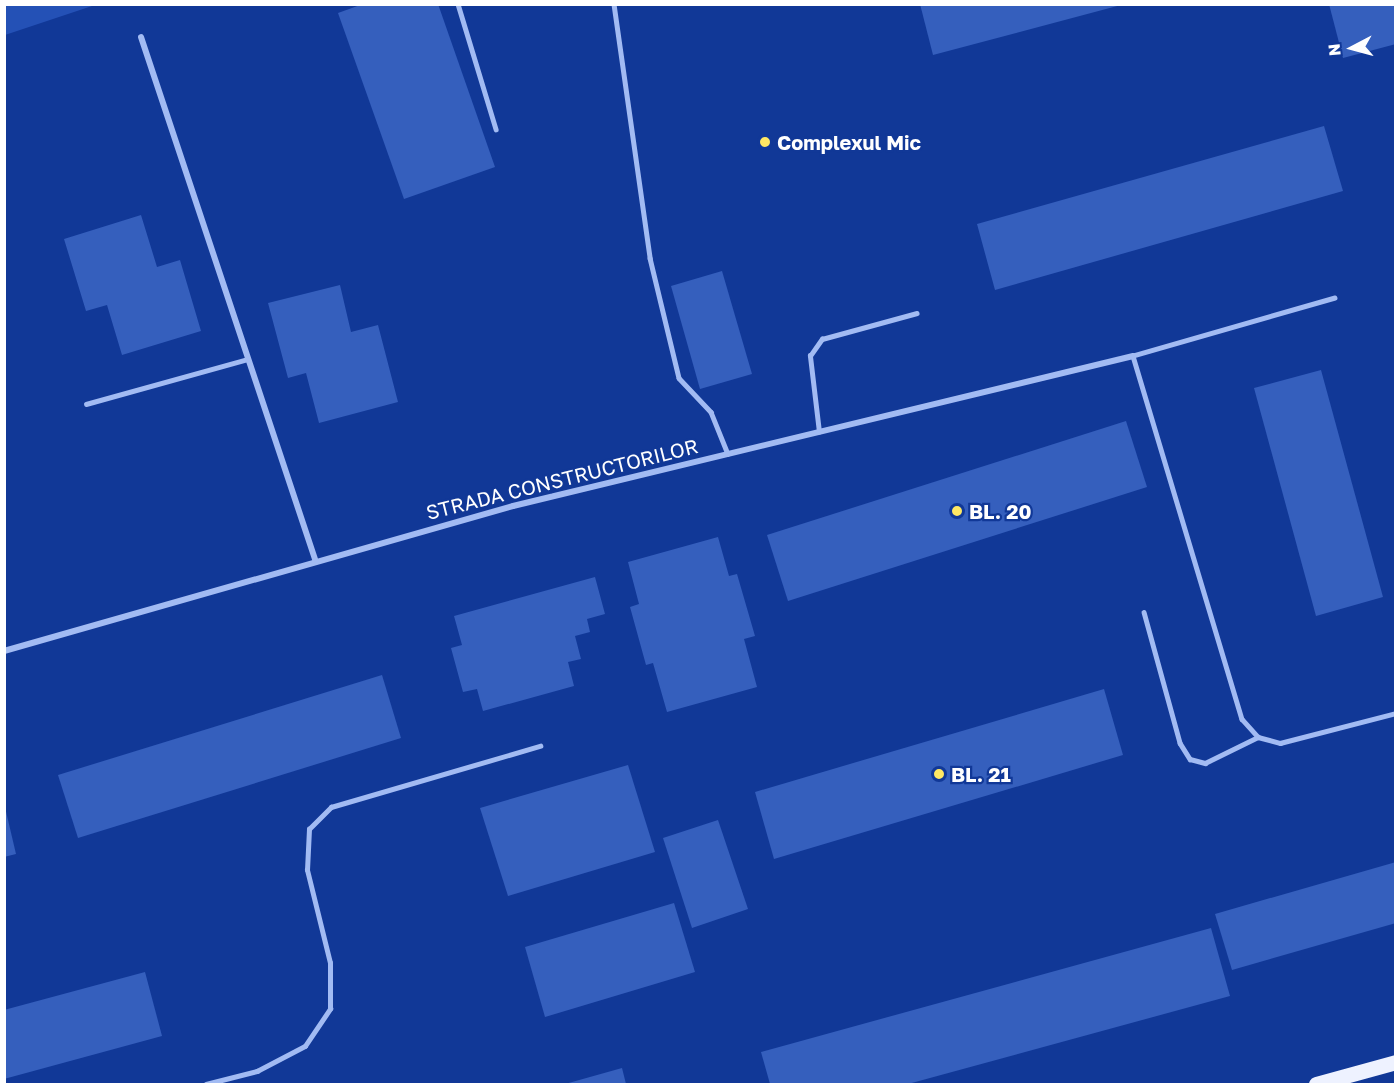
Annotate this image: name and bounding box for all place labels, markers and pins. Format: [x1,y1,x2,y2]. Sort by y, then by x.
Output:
place label: Complexul Mic [777,130,921,154]
marker: Complexul Mic [758,135,772,149]
place label: BL. 20 [969,499,1031,523]
marker: BL. 20 [950,504,964,518]
place label: BL. 21 [951,762,1011,786]
marker: BL. 21 [932,767,946,781]

